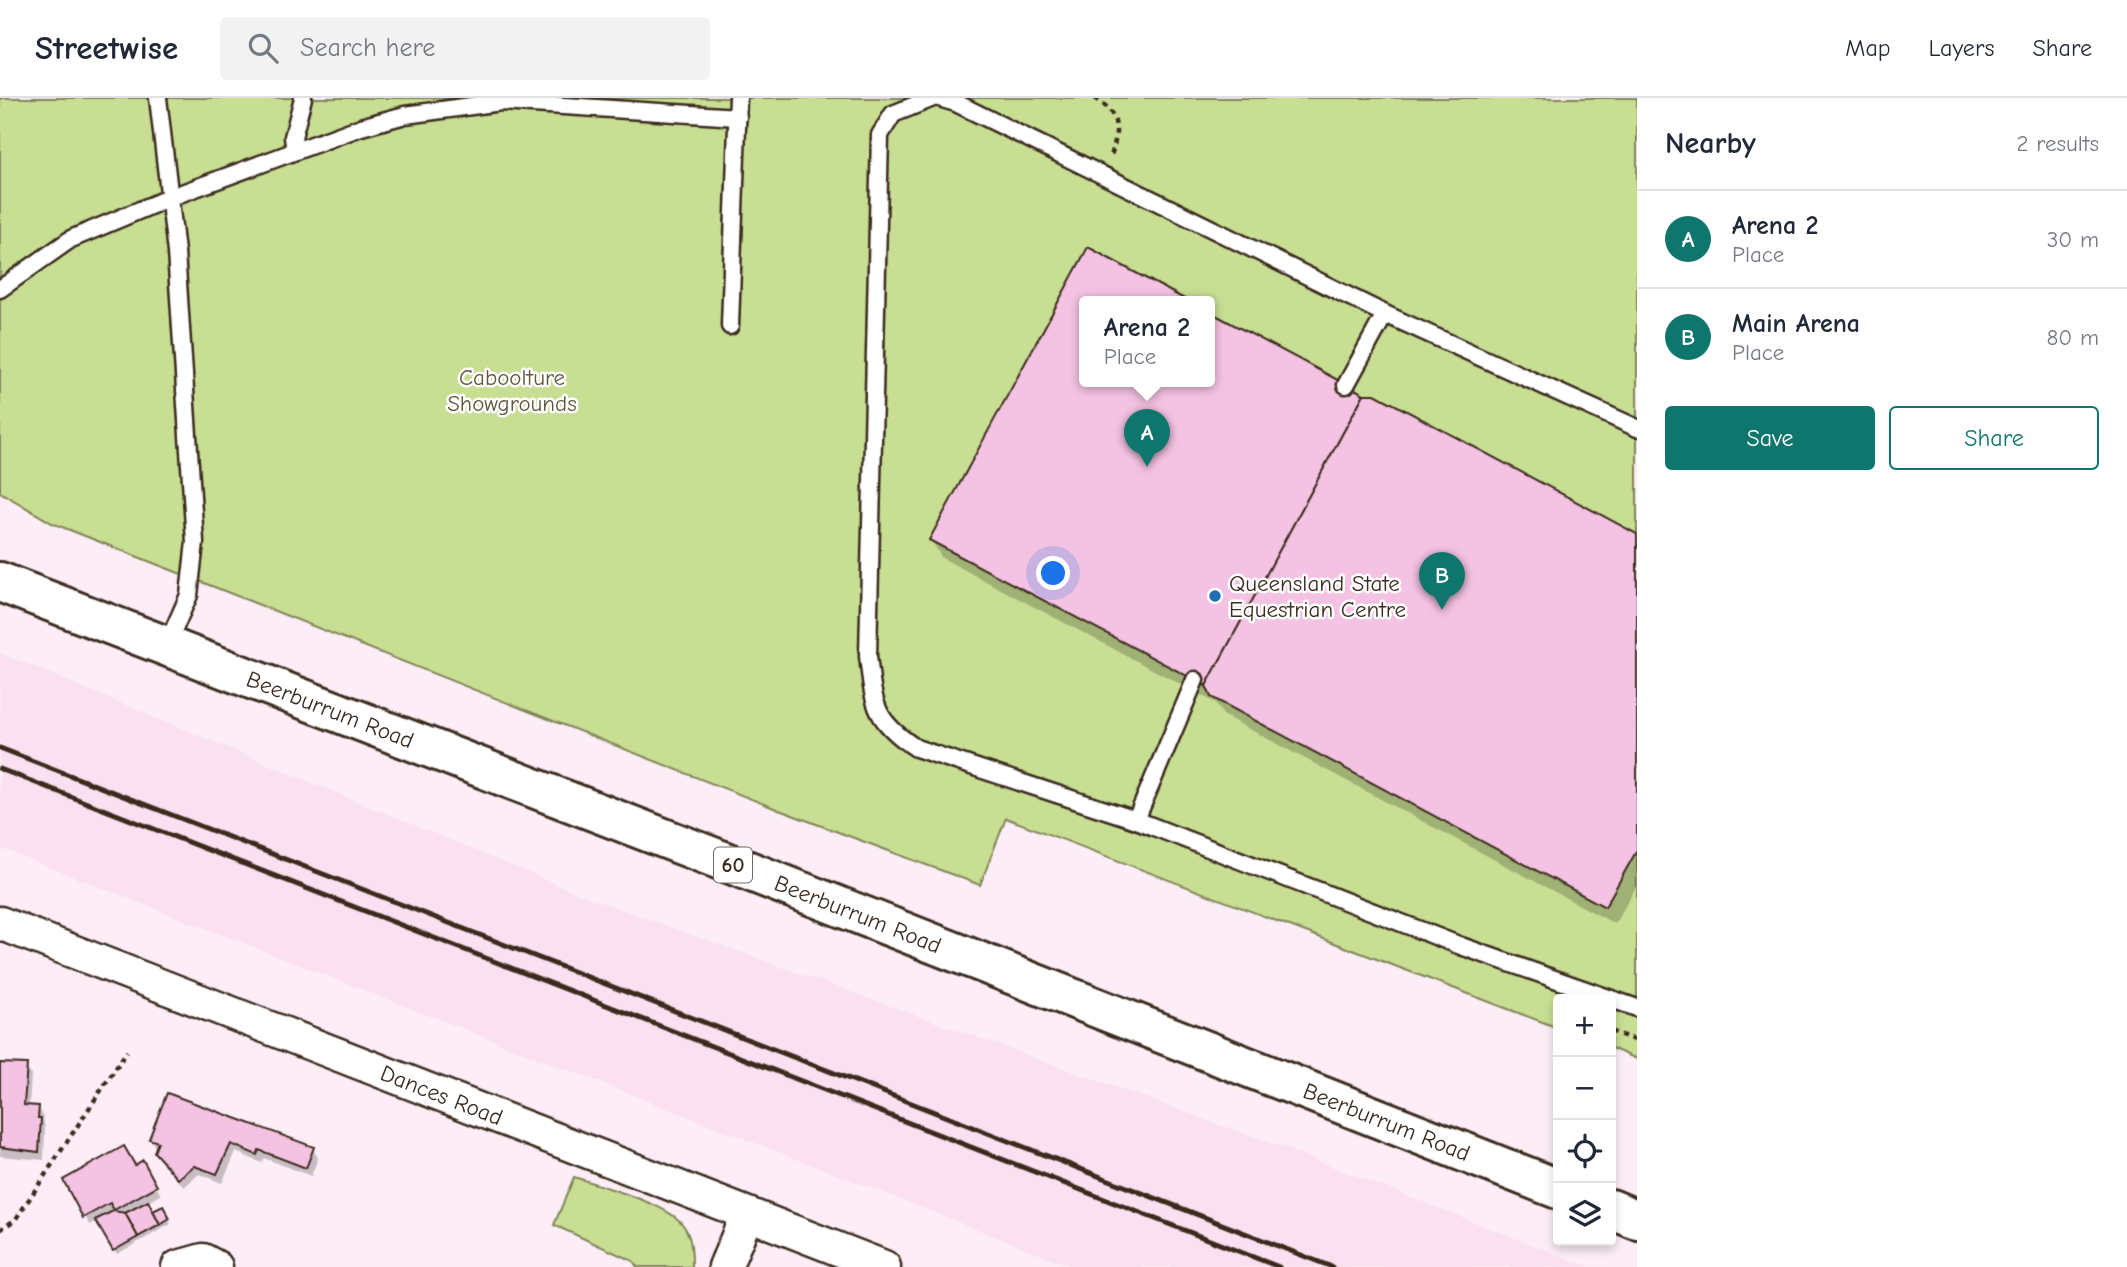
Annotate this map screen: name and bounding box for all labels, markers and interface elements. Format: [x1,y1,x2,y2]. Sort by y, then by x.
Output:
search box [220,17,710,80]
text: Streetwise [35,29,178,67]
icon: search [244,29,282,67]
text: Search here [300,33,435,63]
text: Map [1845,34,1891,62]
text: Layers [1929,34,1994,62]
text: Share [2032,34,2092,62]
text: Nearby [1665,126,1756,161]
text: 2 results [2017,130,2099,157]
text: Arena 2 [1732,211,1818,241]
text: A [1682,226,1694,253]
text: 30 m [2047,226,2099,253]
text: Place [1732,241,1784,268]
popup [1079,296,1215,387]
text: Main Arena [1732,309,1860,339]
text: Arena 2 [1104,313,1190,343]
text: B [1681,324,1695,351]
text: 80 m [2046,324,2099,351]
text: Place [1732,339,1784,366]
text: Place [1104,343,1156,370]
park label: Caboolture Showgrounds [447,364,577,417]
button: Save [1665,406,1875,470]
button: Share [1889,406,2099,470]
pin: A [1124,409,1170,467]
pin: B [1419,552,1465,610]
your location [1036,556,1070,590]
place label: Queensland State Equestrian Centre [1229,570,1406,623]
marker: Queensland State Equestrian Centre [1207,588,1223,604]
street label: Beerburrum Road [243,665,418,754]
road number: 60 [714,848,752,882]
street label: Beerburrum Road [771,869,945,959]
map controls [1553,994,1616,1246]
button: + [1553,994,1616,1057]
button: − [1553,1057,1616,1120]
street label: Dances Road [377,1059,507,1131]
street label: Beerburrum Road [1299,1077,1474,1167]
button: locate [1553,1120,1616,1183]
button: layers [1553,1183,1616,1246]

